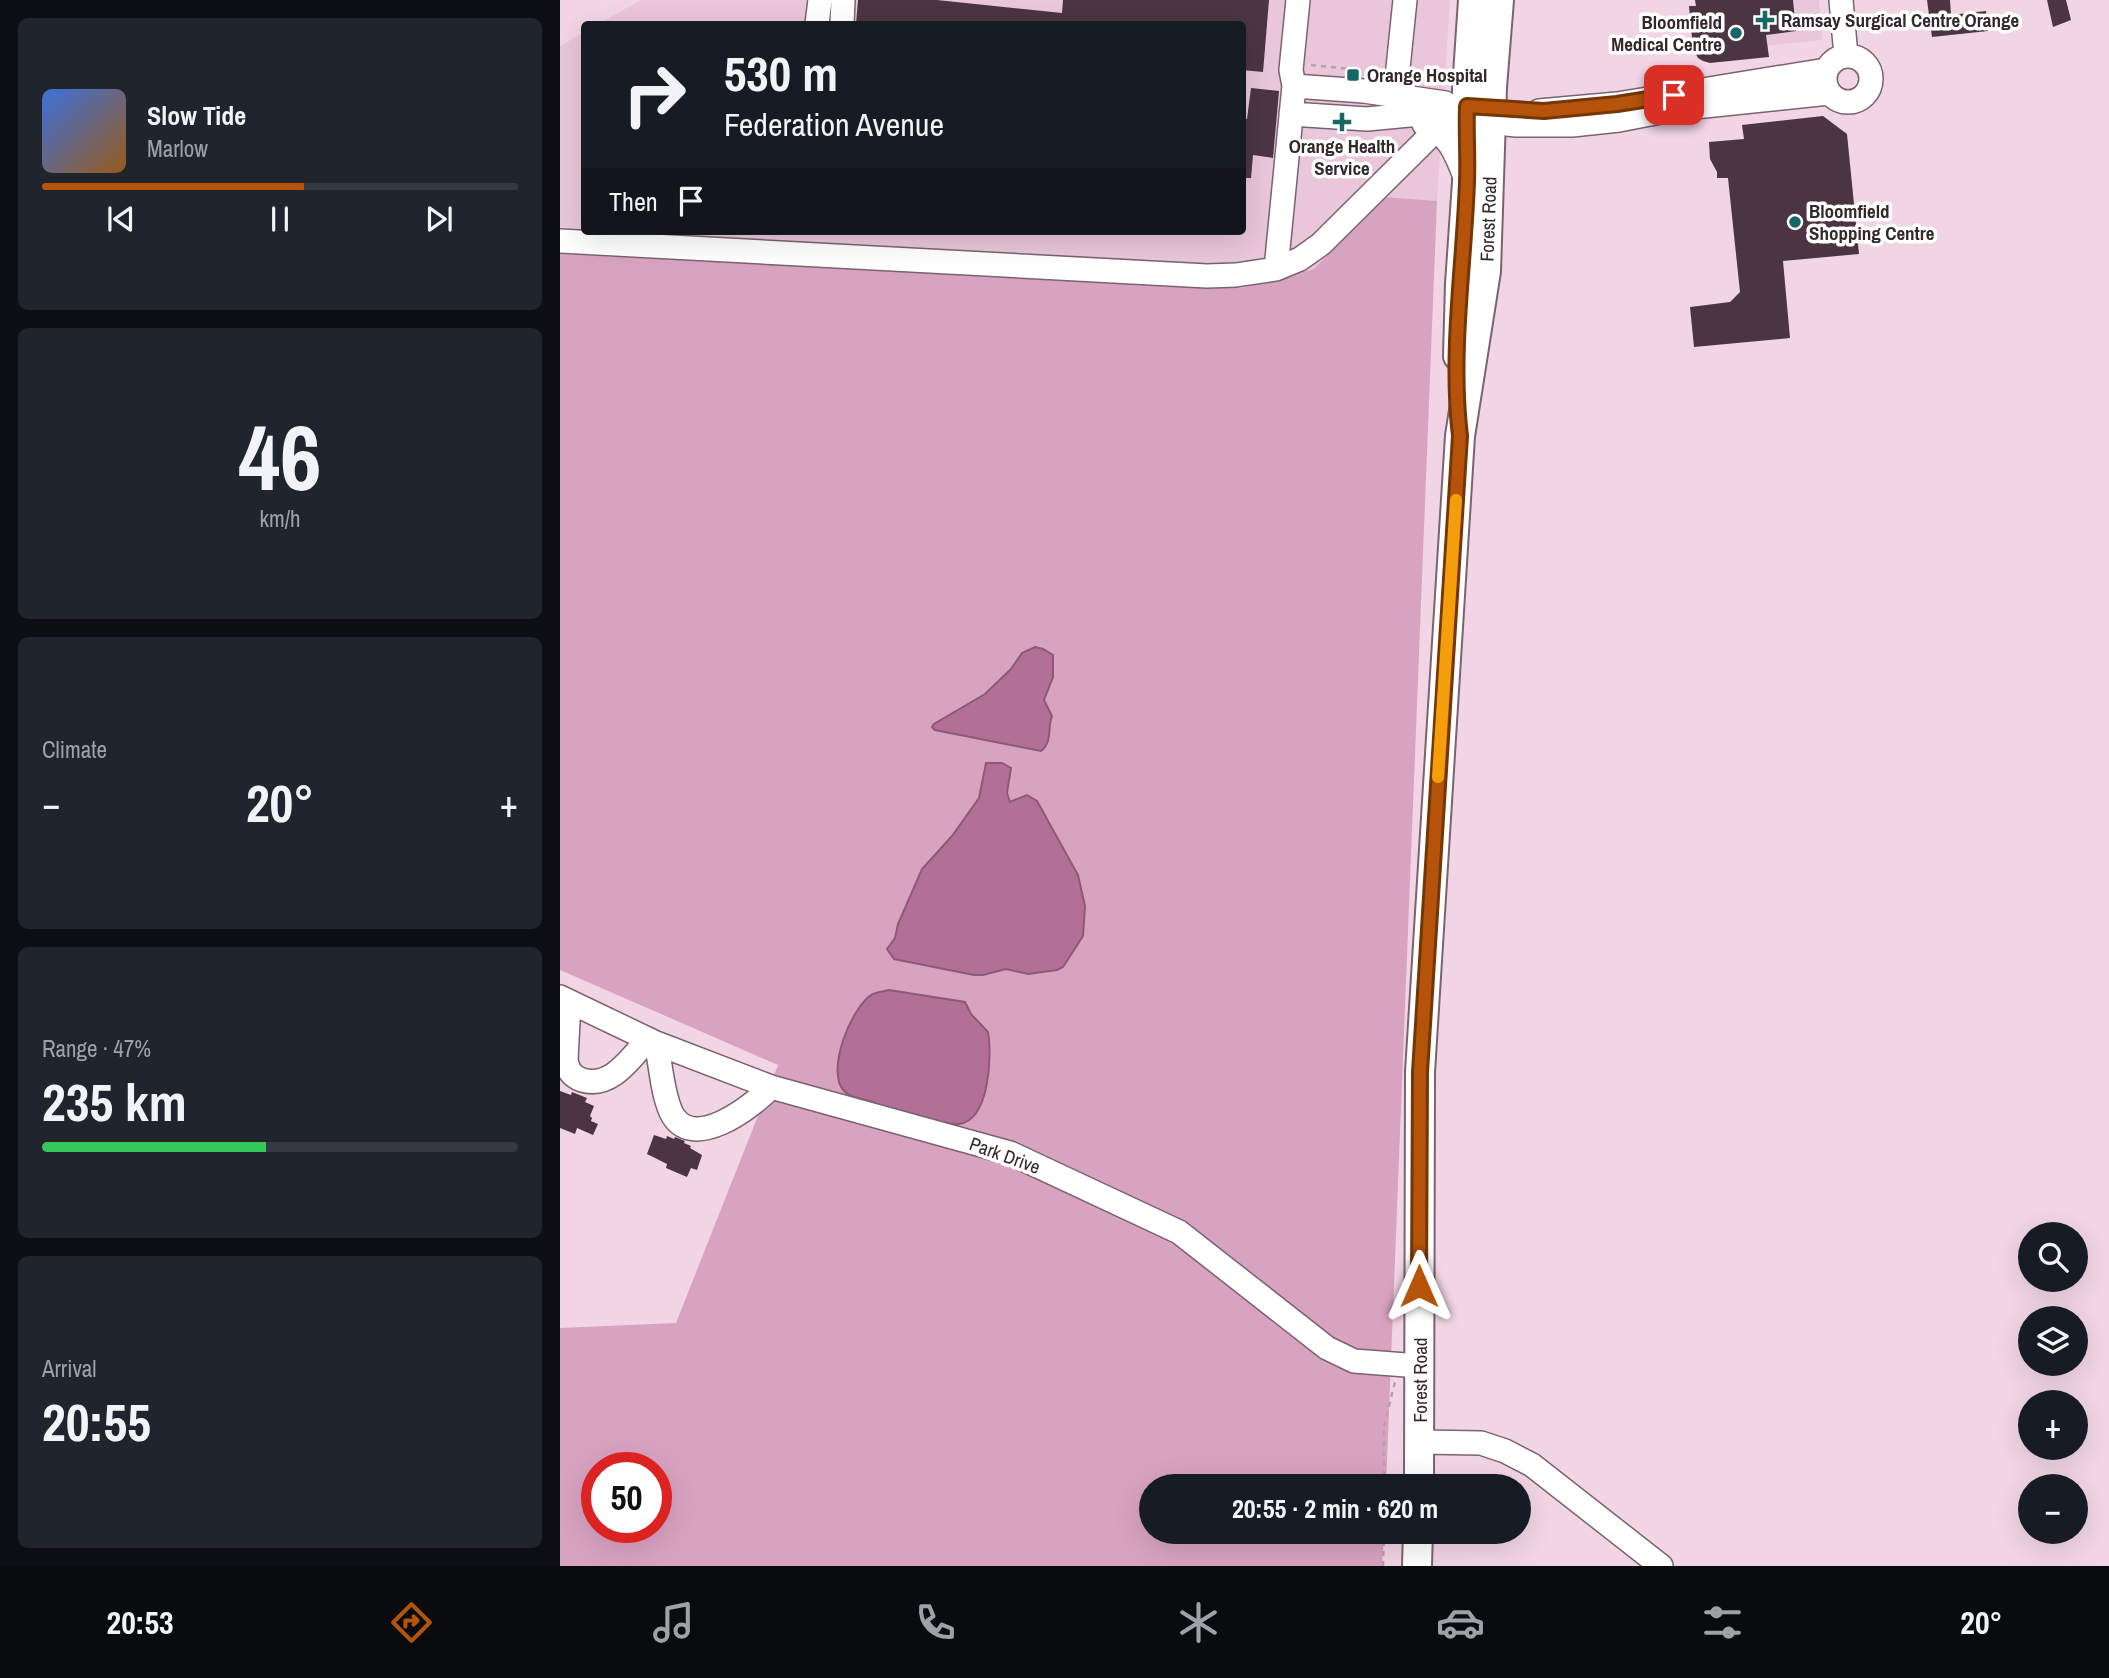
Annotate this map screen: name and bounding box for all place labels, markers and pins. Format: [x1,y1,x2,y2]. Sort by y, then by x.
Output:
place label: Ramsay Surgical Centre Orange [1781,7,2019,33]
place label: Bloomfield Medical Centre [1611,9,1722,57]
marker: Ramsay Surgical Centre Orange [1755,10,1775,30]
marker: Bloomfield Medical Centre [1728,25,1744,41]
place label: Orange Hospital [1367,62,1487,88]
pin [1644,65,1704,125]
marker: Orange Hospital [1345,67,1361,83]
marker: Orange Health Service [1332,112,1352,132]
place label: Orange Health Service [1289,133,1395,181]
place label: Bloomfield Shopping Centre [1809,198,1935,246]
marker: Bloomfield Shopping Centre [1787,214,1803,230]

